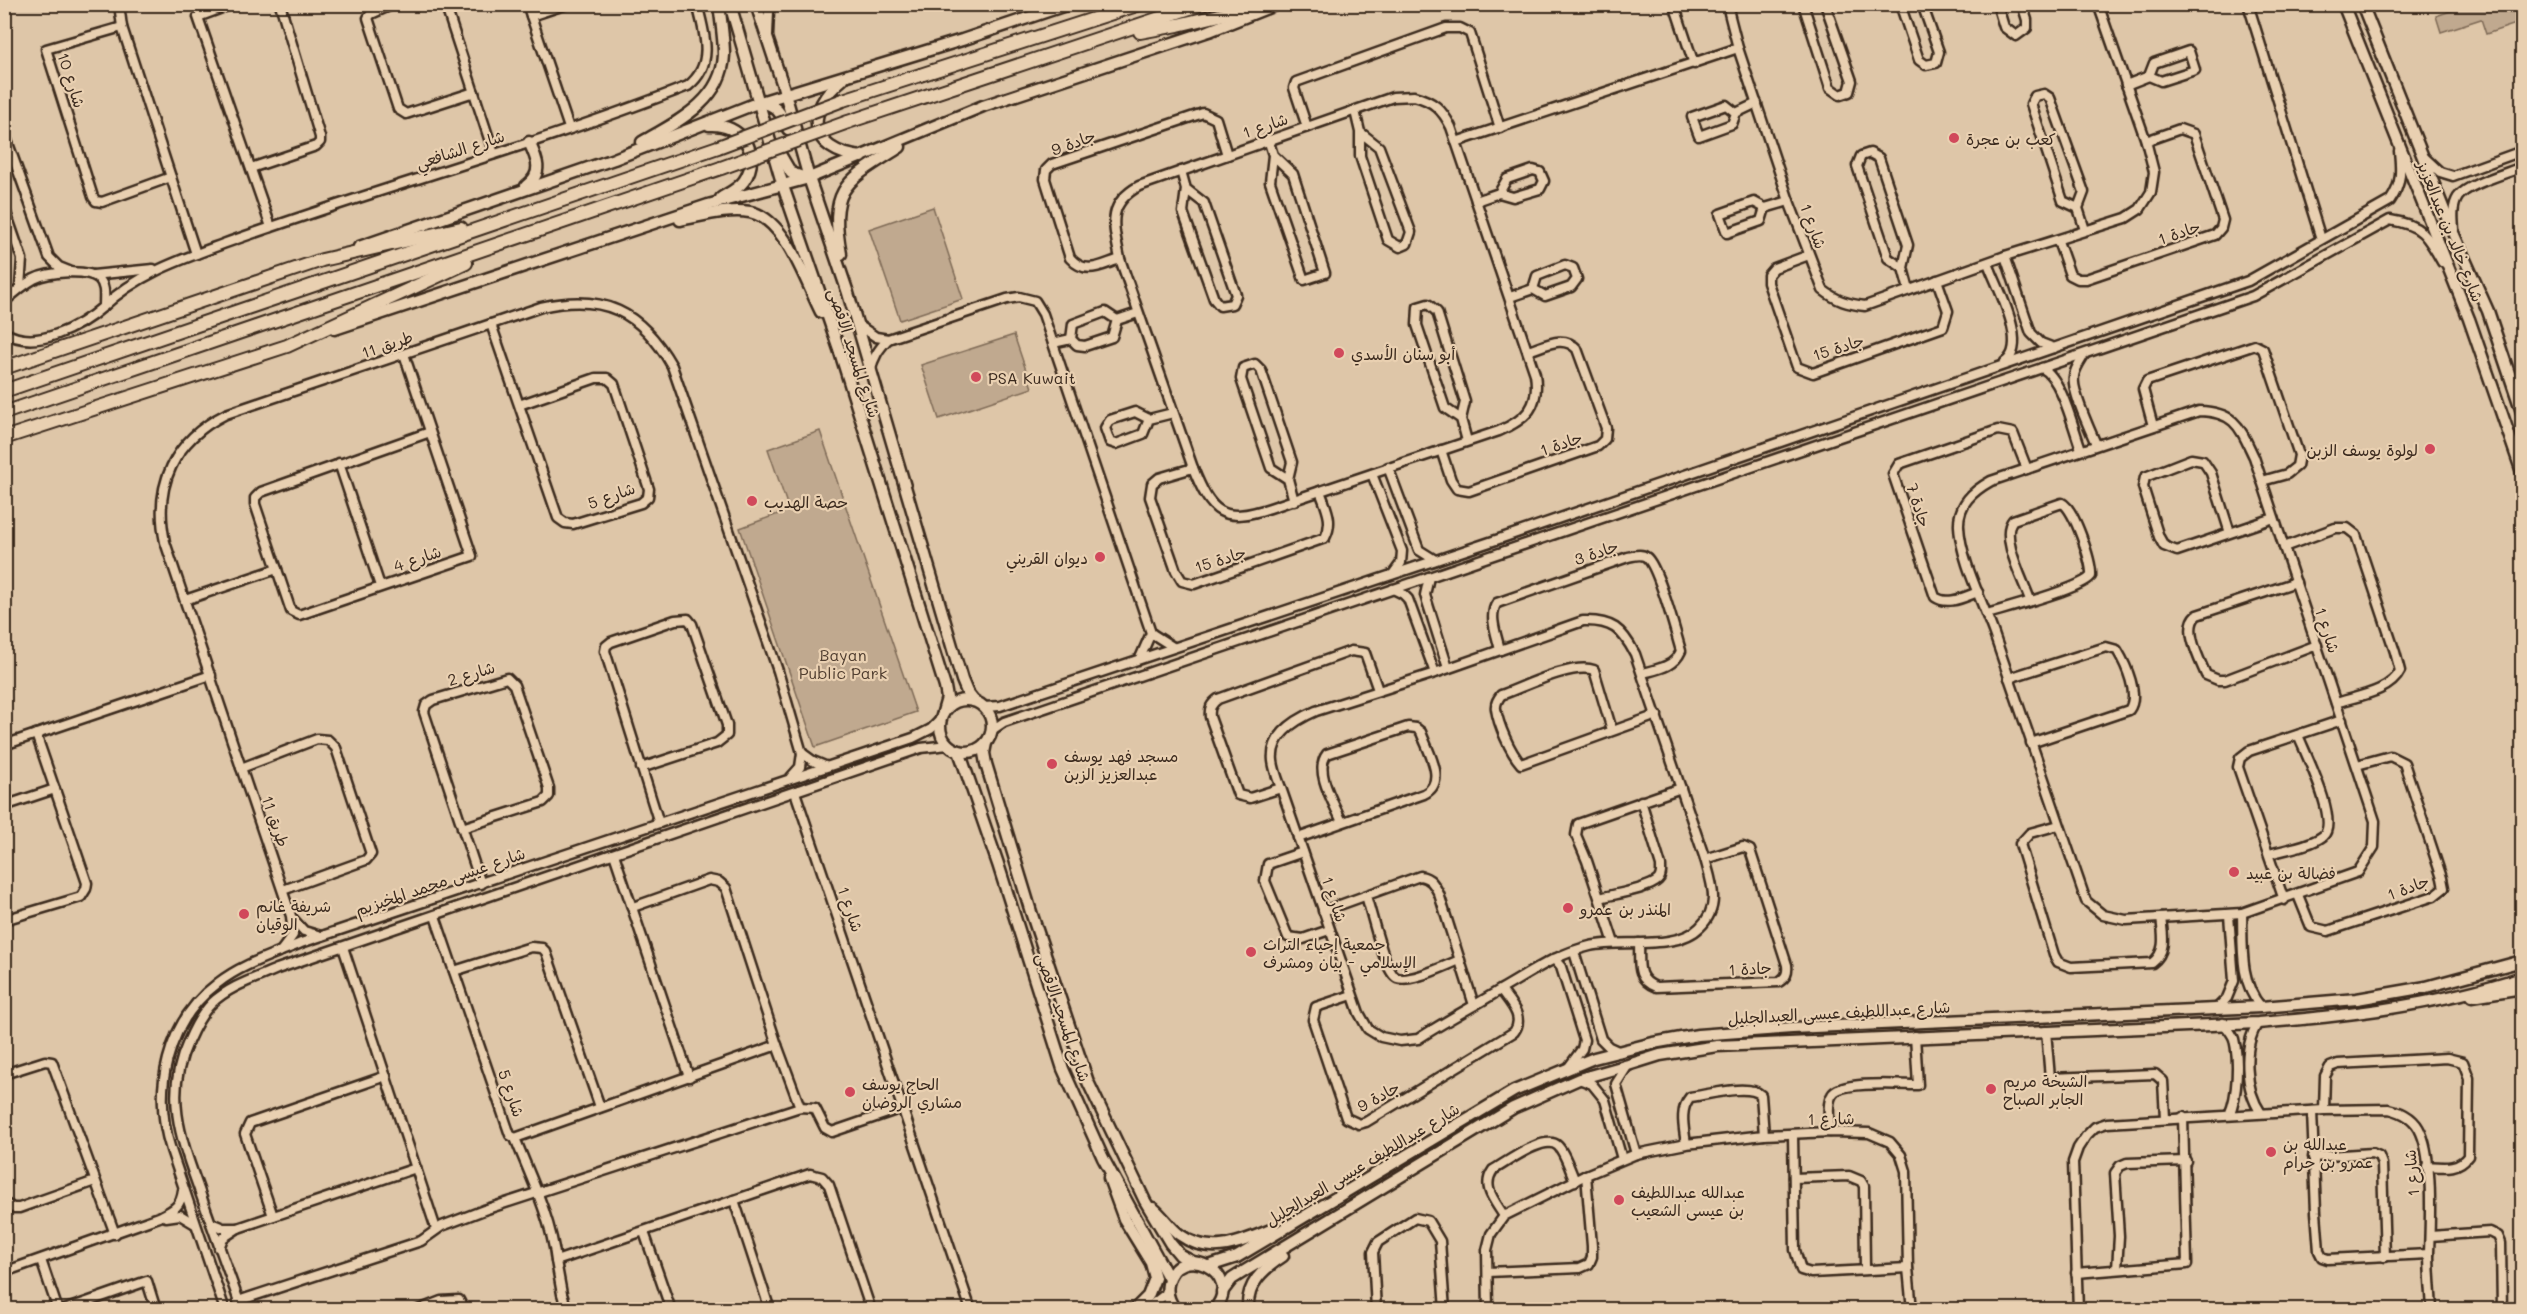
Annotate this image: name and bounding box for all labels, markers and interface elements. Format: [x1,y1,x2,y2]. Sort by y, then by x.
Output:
street label: شارع 10 [51,50,91,111]
street label: شارع 1 [1239,107,1291,144]
street label: جادة 9 [1048,124,1098,160]
street label: شارع الشافعي [413,125,508,178]
place label: كعب بن عجرة [1966,128,2056,149]
marker: كعب بن عجرة [1947,131,1961,145]
street label: شارع خالد بن عبدالعزيز [2410,155,2489,305]
street label: شارع 1 [1794,200,1832,252]
street label: جادة 1 [2155,215,2203,249]
street label: شارع المسجد الاقصى [822,286,886,421]
street label: طريق 11 [359,325,415,363]
street label: جادة 15 [1810,329,1866,365]
place label: أبو سنان الأسدي [1351,343,1455,366]
marker: أبو سنان الأسدي [1332,346,1346,360]
place label: PSA Kuwait [988,367,1076,388]
marker: PSA Kuwait [969,370,983,384]
street label: جادة 1 [1537,426,1585,460]
place label: لولوة يوسف الزبن [2306,439,2418,461]
marker: لولوة يوسف الزبن [2423,442,2437,456]
street label: شارع 5 [584,477,638,515]
street label: جادة 7 [1902,480,1936,530]
place label: حصة الهديب [764,491,848,512]
marker: حصة الهديب [745,494,759,508]
street label: جادة 3 [1571,535,1621,569]
street label: شارع 4 [390,540,444,578]
street label: جادة 15 [1192,541,1248,577]
place label: ديوان القريني [1006,547,1088,573]
marker: ديوان القريني [1093,550,1107,564]
street label: شارع 1 [2309,604,2345,656]
park label: Bayan Public Park [799,644,887,683]
street label: شارع 2 [445,656,498,692]
place label: مسجد فهد يوسف عبدالعزيز الزبن [1064,745,1178,784]
marker: مسجد فهد يوسف عبدالعزيز الزبن [1045,757,1059,771]
street label: طريق 11 [257,793,295,849]
street label: شارع عيسى محمد المخيزيم [352,842,529,923]
place label: فضالة بن عبيد [2246,862,2336,883]
marker: فضالة بن عبيد [2227,865,2241,879]
street label: جادة 1 [2384,869,2432,905]
street label: شارع 1 [1316,873,1353,925]
street label: شارع 1 [832,883,869,935]
place label: شريفة غانم الوقيان [256,895,331,935]
place label: المنذر بن عمرو [1578,898,1671,919]
marker: المنذر بن عمرو [1561,901,1575,915]
marker: شريفة غانم الوقيان [237,907,251,921]
place label: جمعية إحياء التراث الإسلامي - بيان ومشرف [1263,933,1416,977]
marker: جمعية إحياء التراث الإسلامي - بيان ومشرف [1244,945,1258,959]
street label: شارع المسجد الاقصى [1030,950,1096,1085]
street label: جادة 1 [1728,956,1772,980]
street label: شارع عبداللطيف عيسى العبدالجليل [1727,996,1951,1030]
street label: شارع 5 [492,1066,530,1120]
place label: الشيخة مريم الجابر الصباح [2003,1070,2087,1110]
place label: الحاج يوسف مشاري الروضان [862,1073,962,1114]
street label: جادة 9 [1353,1076,1403,1116]
marker: الشيخة مريم الجابر الصباح [1984,1082,1998,1096]
marker: الحاج يوسف مشاري الروضان [843,1085,857,1099]
street label: شارع عبداللطيف عيسى العبدالجليل [1261,1098,1464,1232]
street label: شارع 1 [1807,1107,1855,1131]
place label: عبدالله بن عمرو بن حرام [2283,1133,2374,1175]
marker: عبدالله بن عمرو بن حرام [2264,1145,2278,1159]
street label: شارع 1 [2398,1149,2425,1197]
place label: عبدالله عبداللطيف بن عيسى الشعيب [1631,1181,1745,1221]
marker: عبدالله عبداللطيف بن عيسى الشعيب [1612,1193,1626,1207]

